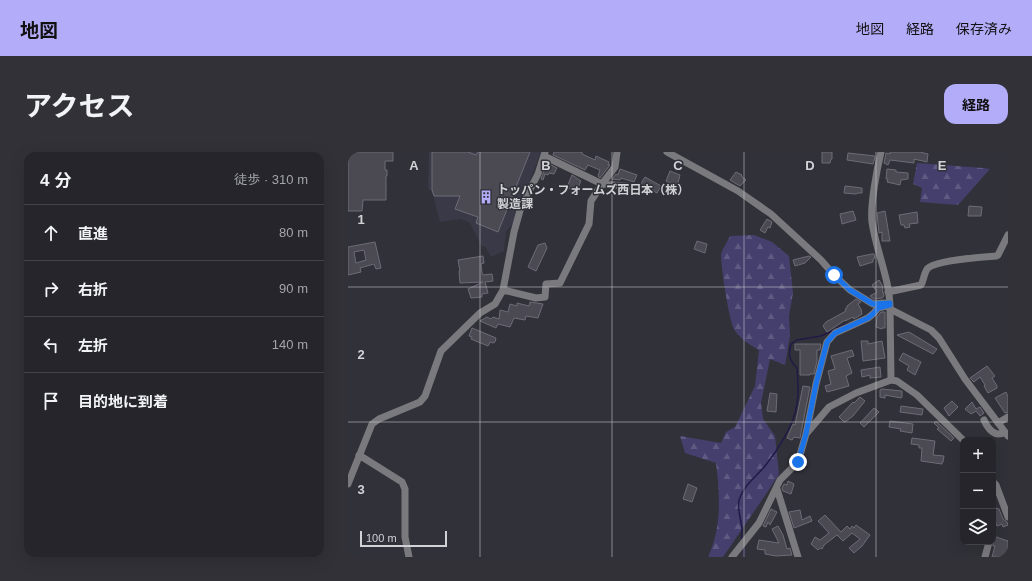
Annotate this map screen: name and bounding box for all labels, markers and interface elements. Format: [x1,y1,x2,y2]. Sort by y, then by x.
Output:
text: 地図 [20,20,58,41]
text: 地図 [856,21,884,37]
text: 経路 [906,21,934,37]
text: 保存済み [956,21,1012,37]
button: 経路 [944,84,1008,124]
text: アクセス [24,91,135,122]
text: A [409,158,419,173]
text: B [541,158,551,173]
text: C [673,158,683,173]
text: D [805,158,815,173]
text: E [938,158,947,173]
text: 4 分 [40,171,71,190]
text: 徒歩 · 310 m [234,172,308,187]
place label: トッパン・フォームズ西日本（株） 製造課 [497,183,689,211]
building icon: トッパン・フォームズ西日本（株） 製造課 [478,189,494,205]
text: 1 [357,212,365,227]
icon: ahead [40,222,62,244]
text: 直進 [78,225,108,242]
text: 80 m [279,225,308,240]
route start [825,266,843,284]
icon: right [40,278,62,300]
text: 右折 [78,281,108,298]
text: 90 m [279,281,308,296]
icon: left [40,334,62,356]
text: 左折 [78,337,108,354]
text: 140 m [272,337,308,352]
text: 2 [357,347,365,362]
icon: arrive [40,390,62,412]
text: 目的地に到着 [78,393,168,410]
map controls [960,437,996,545]
button: + [960,437,996,473]
route end [789,453,807,471]
button: − [960,473,996,509]
text: 3 [357,482,365,497]
button: layers [960,509,996,545]
scale bar [360,529,447,548]
text: 100 m [366,532,397,544]

